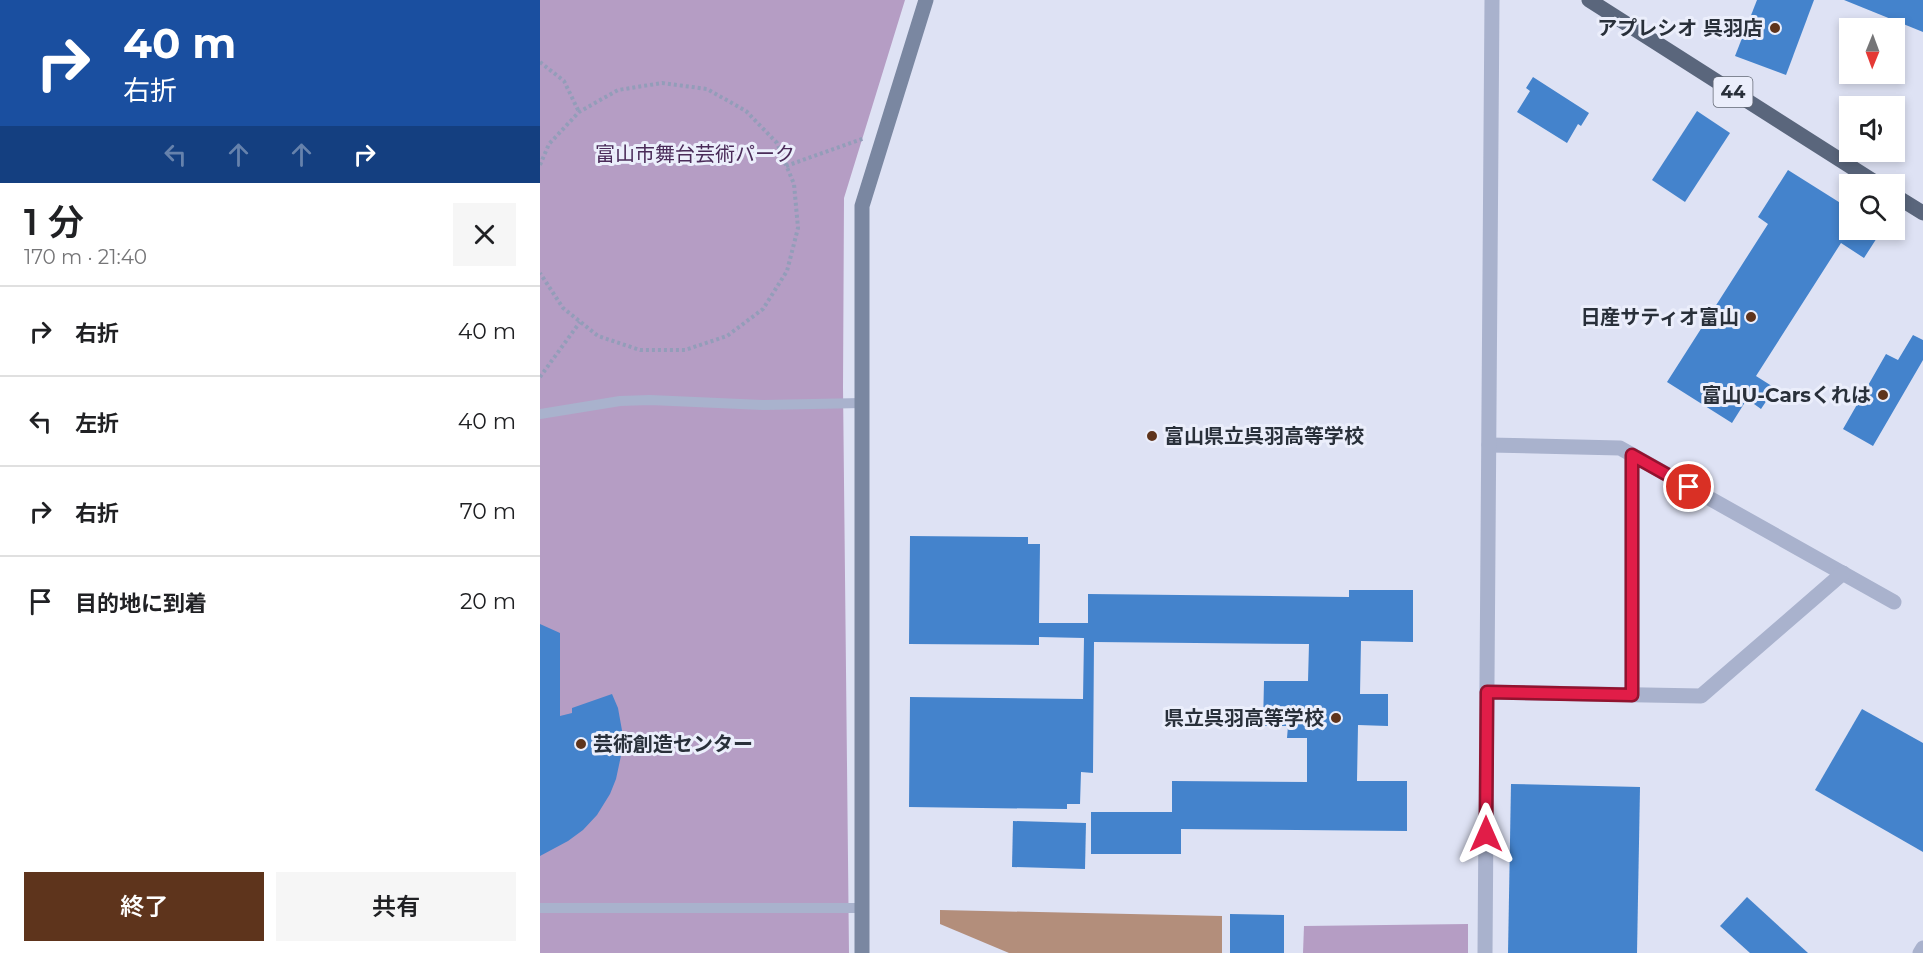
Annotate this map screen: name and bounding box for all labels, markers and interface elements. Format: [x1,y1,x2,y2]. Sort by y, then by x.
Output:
place label: アプレシオ 呉羽店 [1597,16,1763,40]
text: 40 m [123,17,236,69]
north arrow [1839,18,1905,84]
map controls [1839,18,1905,240]
marker: アプレシオ 呉羽店 [1768,21,1782,35]
icon: right [24,24,102,102]
text: 右折 [123,74,177,107]
road number: 44 [1714,77,1752,107]
button: sound [1839,96,1905,162]
icon: left [159,138,192,171]
icon: ahead [222,138,255,171]
icon: ahead [285,138,318,171]
icon: right [348,138,381,171]
park label: 富山市舞台芸術パーク [595,142,795,166]
button: search [1839,174,1905,240]
text: 1 分 [24,200,84,244]
button: close [453,203,516,266]
text: 170 m · 21:40 [24,245,147,269]
place label: 日産サティオ富山 [1580,305,1739,329]
marker: 日産サティオ富山 [1744,310,1758,324]
icon: right [24,315,57,348]
text: 40 m [458,318,516,345]
text: 右折 [75,320,119,347]
place label: 富山U-Carsくれは [1701,383,1871,407]
marker: 富山U-Carsくれは [1876,388,1890,402]
icon: left [24,405,57,438]
text: 40 m [458,408,516,435]
text: 左折 [75,410,119,437]
place label: 富山県立呉羽高等学校 [1164,424,1364,448]
marker: 富山県立呉羽高等学校 [1145,429,1159,443]
pin [1663,461,1714,512]
icon: arrive [1672,470,1705,503]
icon: right [24,495,57,528]
text: 70 m [460,498,516,525]
text: 右折 [75,500,119,527]
icon: arrive [24,585,57,618]
text: 20 m [460,588,516,615]
text: 目的地に到着 [75,590,207,617]
place label: 県立呉羽高等学校 [1164,706,1324,730]
marker: 県立呉羽高等学校 [1329,711,1343,725]
place label: 芸術創造センター [593,732,753,756]
marker: 芸術創造センター [574,737,588,751]
position arrow [1454,802,1518,866]
button: 終了 [24,872,264,941]
button: 共有 [276,872,516,941]

